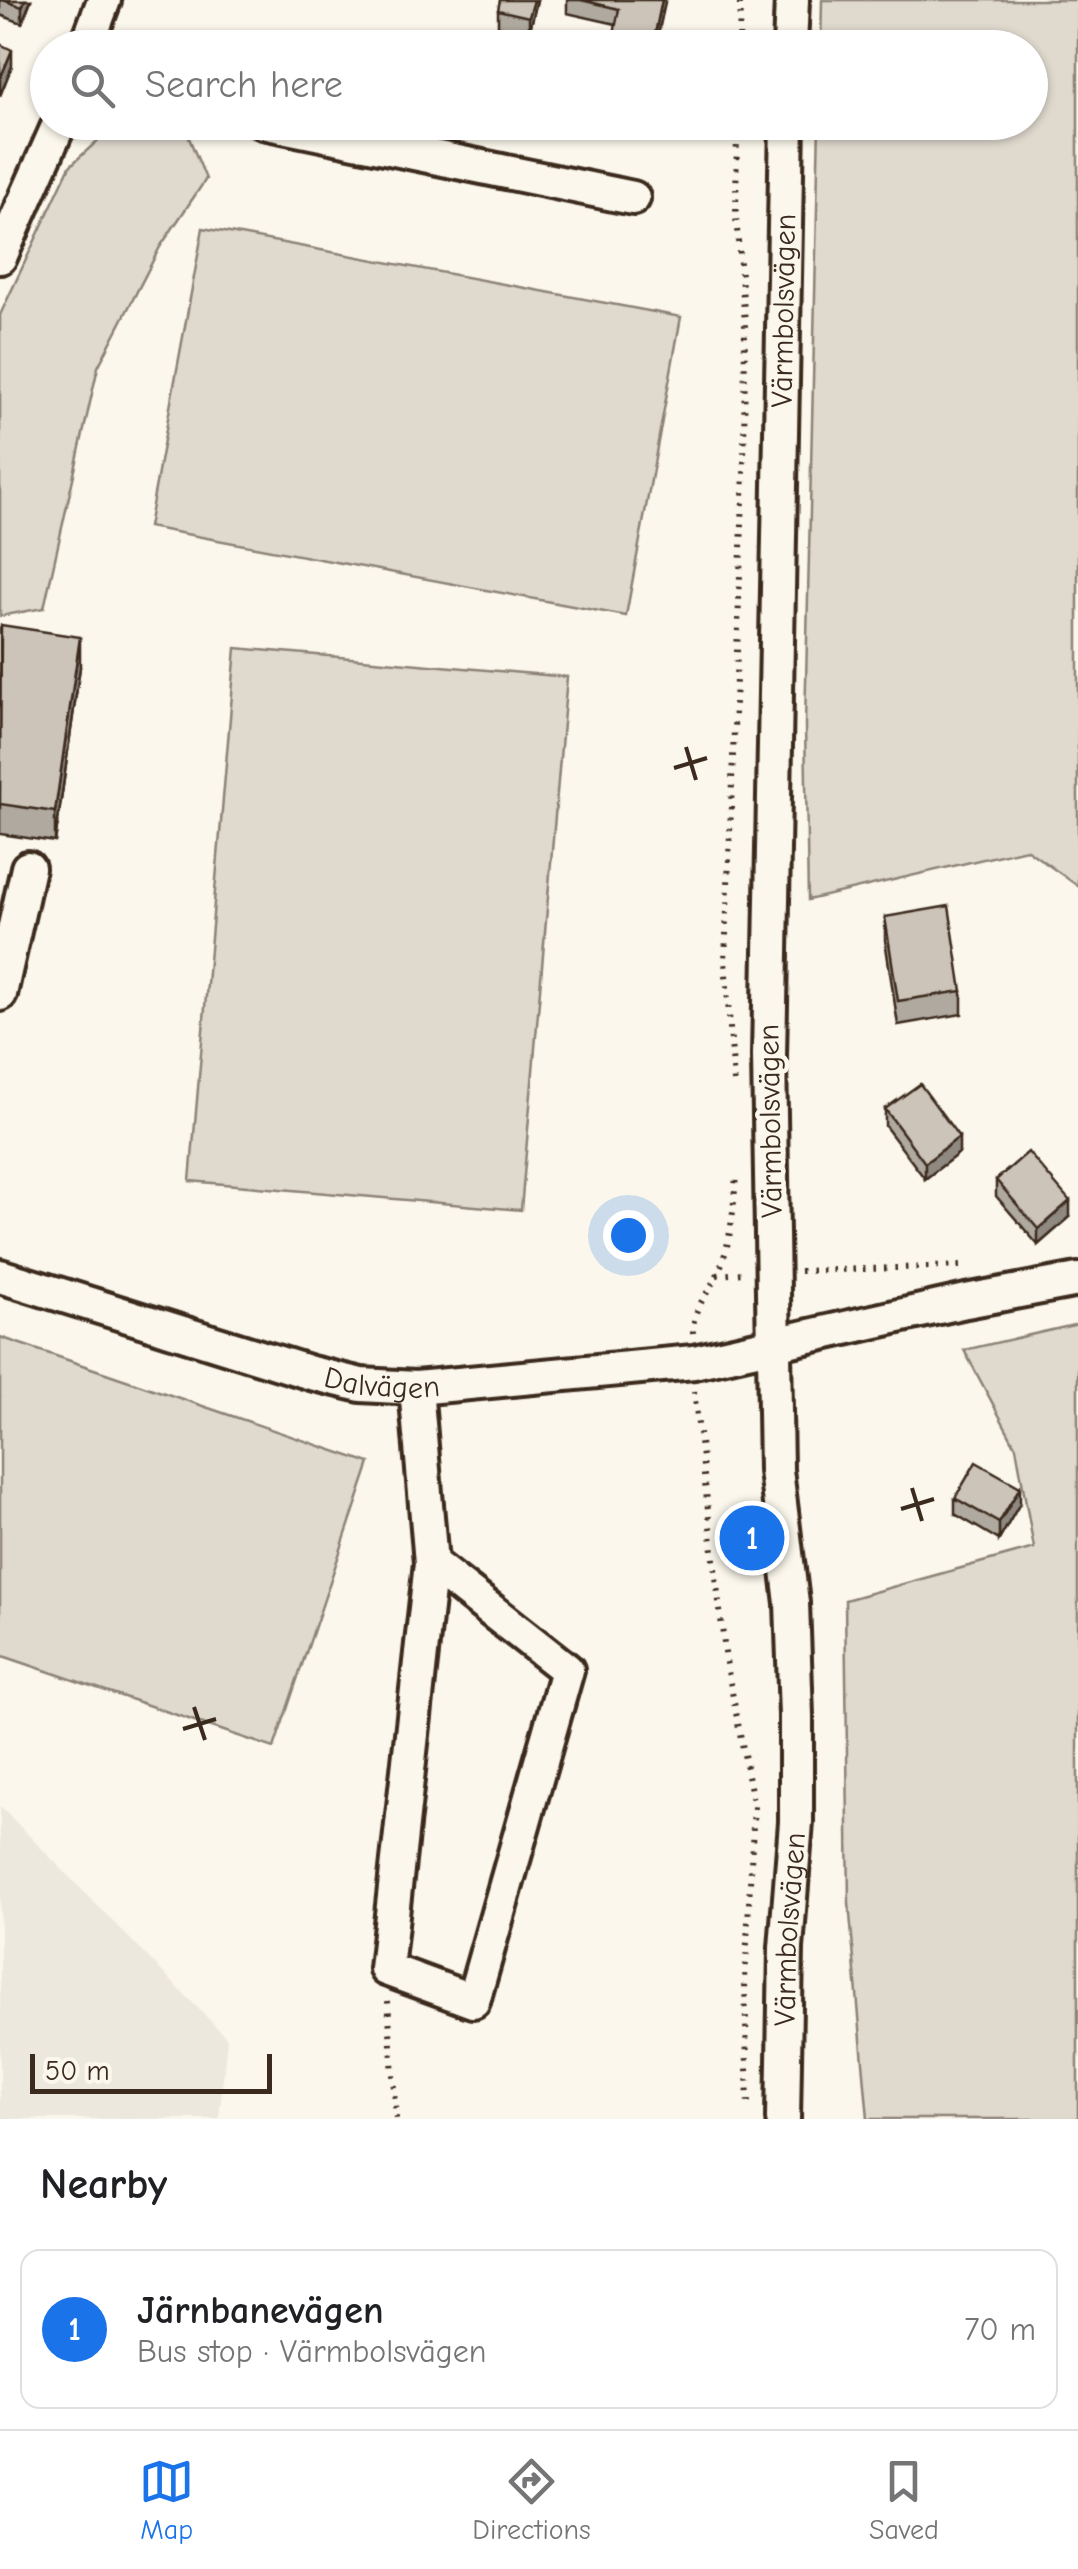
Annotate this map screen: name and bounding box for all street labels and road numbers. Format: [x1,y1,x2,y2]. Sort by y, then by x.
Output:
street label: Värmbolsvägen [764,213,803,408]
street label: Värmbolsvägen [751,1024,790,1218]
street label: Dalvägen [321,1360,441,1406]
street label: Värmbolsvägen [768,1831,813,2026]

